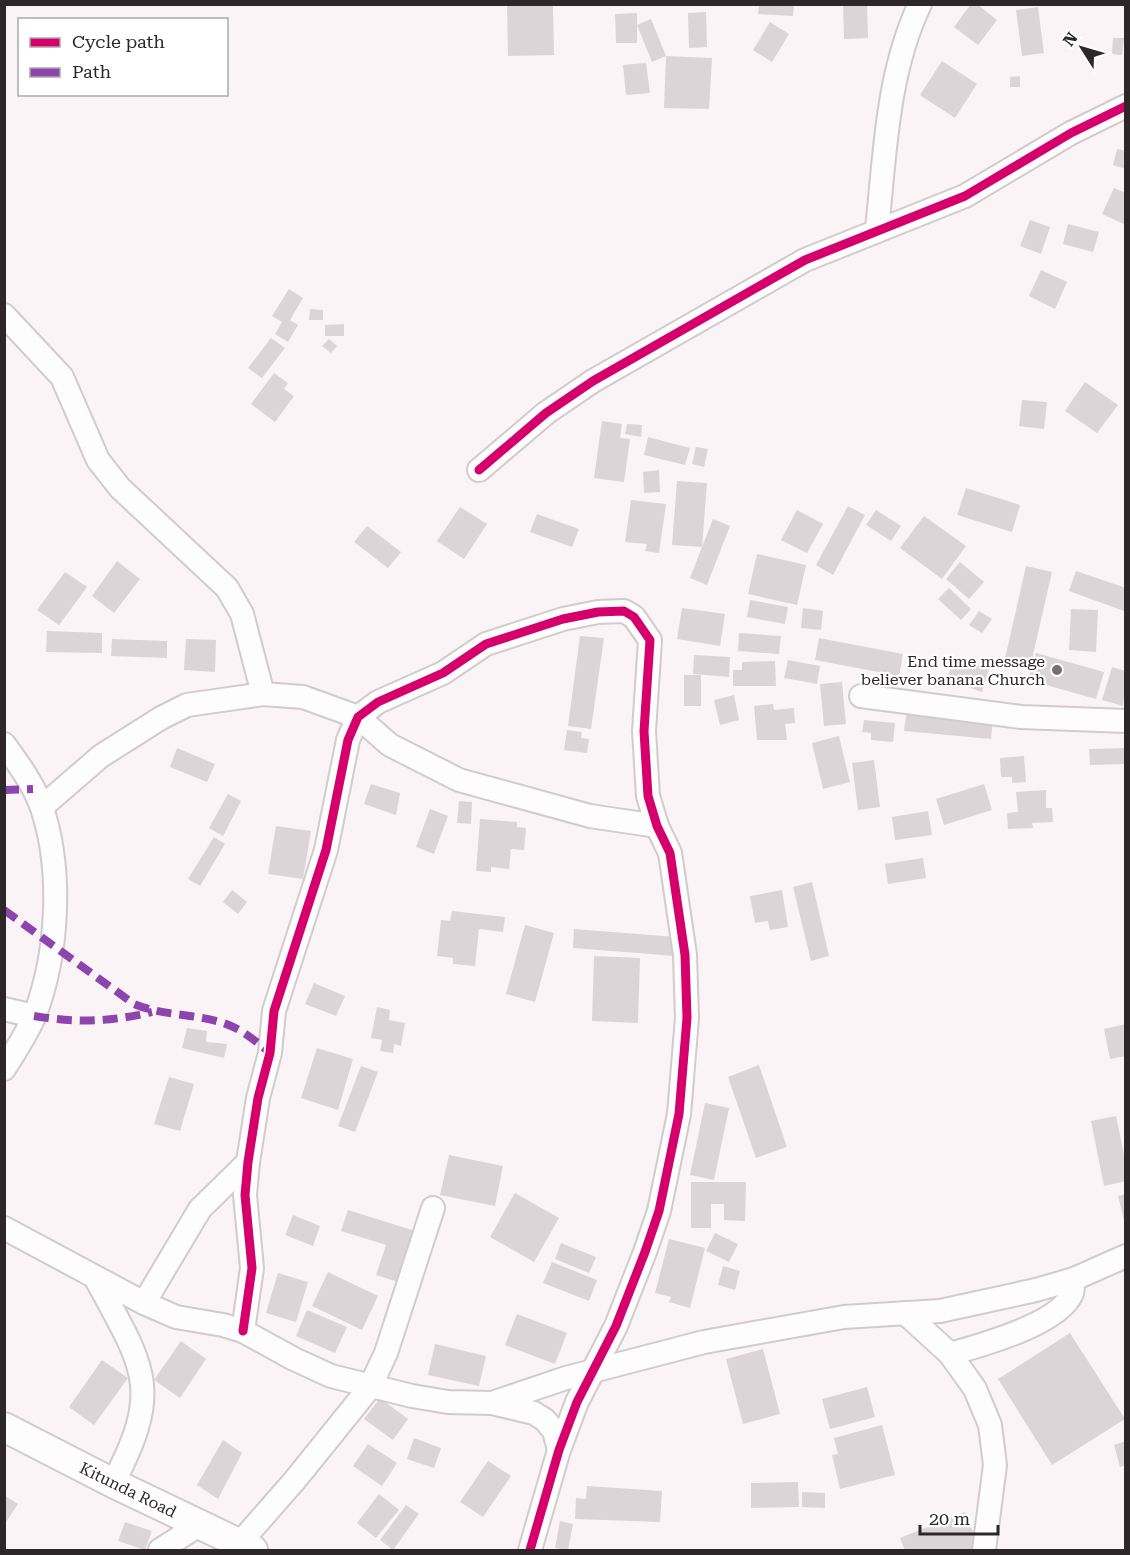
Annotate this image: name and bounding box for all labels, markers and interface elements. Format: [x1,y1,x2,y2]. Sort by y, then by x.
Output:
legend [18,18,228,96]
north arrow [1052,18,1112,78]
text: N [1059,29,1082,50]
text: Cycle path [72,31,165,52]
text: Path [72,61,111,82]
place label: End time message believer banana Church [861,652,1045,689]
marker: End time message believer banana Church [1050,663,1064,677]
street label: Kitunda Road [77,1458,179,1522]
scale bar [920,1498,998,1536]
text: 20 m [929,1508,970,1529]

